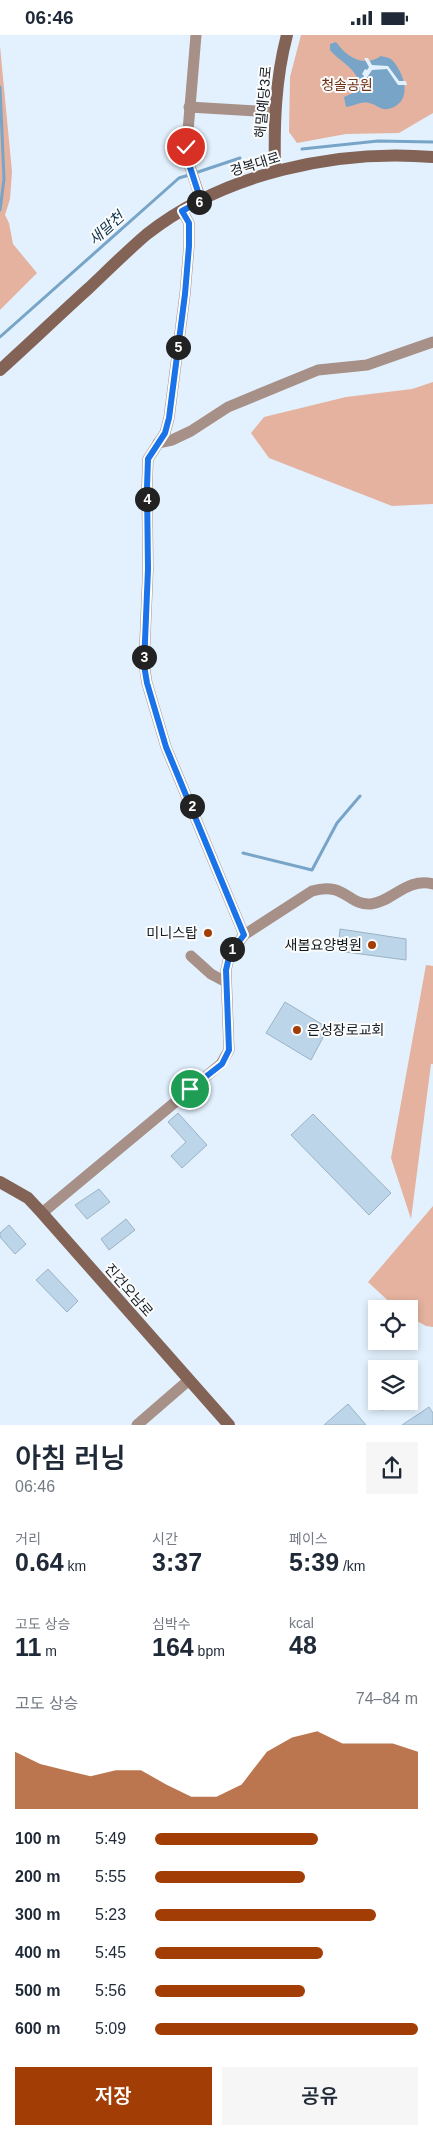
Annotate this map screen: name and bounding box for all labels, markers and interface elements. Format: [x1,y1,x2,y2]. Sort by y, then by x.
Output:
text: 06:46 [25,7,74,28]
street label: 해밀예당3로 [252,65,274,139]
park label: 청솔공원 [321,77,373,93]
pin [165,126,207,168]
icon: check [172,133,200,161]
street label: 경복대로 [228,149,282,179]
pin: 6 [186,189,212,215]
text: 6 [196,194,203,210]
water label: 새말천 [85,206,129,248]
pin: 5 [166,335,190,359]
text: 5 [175,339,182,355]
pin: 4 [134,487,160,511]
text: 4 [144,491,151,507]
pin: 3 [132,645,156,669]
text: 3 [141,649,148,665]
pin: 2 [180,793,204,819]
text: 2 [189,798,196,814]
place label: 미니스탑 [146,925,198,941]
marker: 미니스탑 [202,927,214,939]
pin: 1 [220,937,244,961]
place label: 새봄요양병원 [285,937,362,953]
marker: 새봄요양병원 [366,939,378,951]
text: 1 [229,941,236,957]
place label: 은성장로교회 [307,1022,384,1038]
marker: 은성장로교회 [291,1024,303,1036]
pin [169,1068,211,1110]
icon: arrive [176,1075,204,1103]
street label: 진건오남로 [102,1260,156,1320]
map controls [368,1300,418,1410]
button: locate [368,1300,418,1350]
button: layers [368,1360,418,1410]
button: share [366,1442,418,1494]
text: 아침 러닝 [15,1443,126,1474]
text: 06:46 [15,1478,55,1495]
text: 거리 [15,1531,41,1547]
text: 시간 [152,1531,178,1547]
text: 페이스 [289,1531,328,1547]
text: 0.64 [15,1548,64,1576]
text: 3:37 [152,1548,202,1576]
text: 5:39 [289,1548,339,1576]
text: km [64,1558,86,1574]
text: /km [339,1558,366,1574]
text: kcal [289,1615,314,1631]
text: 고도 상승 [15,1616,70,1632]
text: 심박수 [152,1616,191,1632]
text: 48 [289,1631,317,1659]
text: 11 [15,1633,41,1661]
text: 164 [152,1633,194,1661]
text: m [41,1643,57,1659]
text: bpm [194,1643,225,1659]
text: 74–84 m [356,1690,418,1707]
text: 고도 상승 [15,1695,78,1712]
text: 100 m [15,1830,60,1847]
text: 5:49 [95,1830,126,1847]
text: 200 m [15,1868,60,1885]
text: 5:55 [95,1868,126,1885]
text: 300 m [15,1906,60,1923]
text: 5:23 [95,1906,126,1923]
text: 400 m [15,1944,60,1961]
text: 5:45 [95,1944,126,1961]
text: 500 m [15,1982,60,1999]
text: 5:56 [95,1982,126,1999]
text: 600 m [15,2020,60,2037]
text: 5:09 [95,2020,126,2037]
button: 저장 [15,2067,212,2125]
button: 공유 [222,2067,418,2125]

